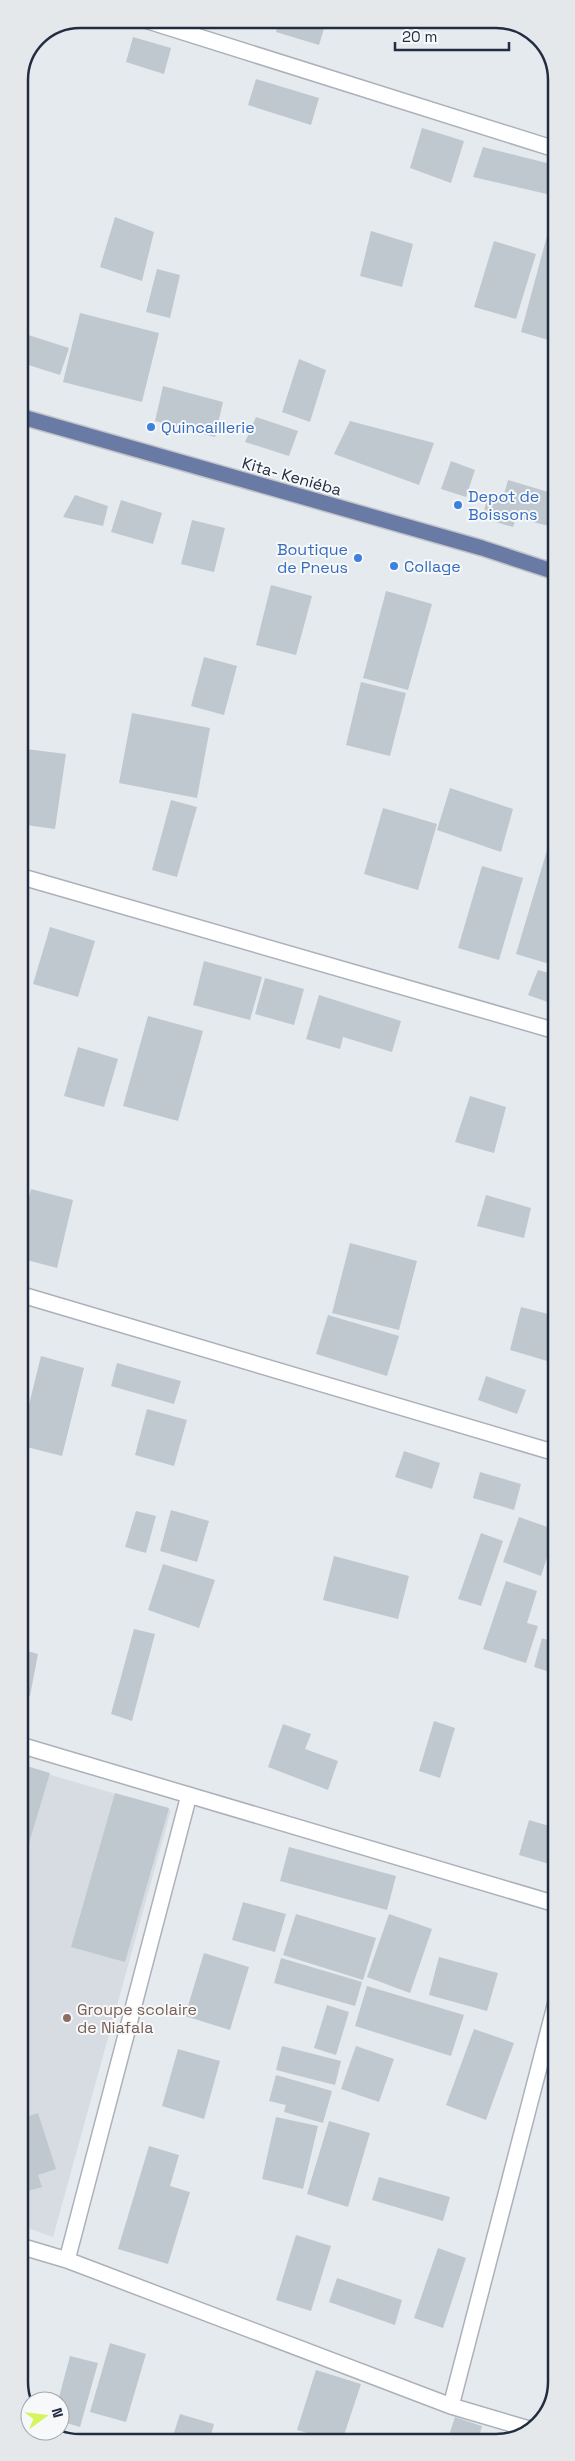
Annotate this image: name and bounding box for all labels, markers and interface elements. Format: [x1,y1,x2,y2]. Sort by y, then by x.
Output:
scale bar [395,20,509,52]
text: 20 m [402,27,437,46]
place label: Quincaillerie [161,417,255,438]
marker: Quincaillerie [145,421,157,433]
street label: Kita- Keniéba [240,452,344,501]
place label: Depot de Boissons [468,486,539,525]
marker: Depot de Boissons [452,499,464,511]
place label: Boutique de Pneus [277,539,348,578]
marker: Boutique de Pneus [352,552,364,564]
place label: Collage [404,556,461,577]
marker: Collage [388,560,400,572]
place label: Groupe scolaire de Niafala [77,1999,197,2038]
marker: Groupe scolaire de Niafala [61,2012,73,2024]
north arrow [20,2391,70,2441]
text: N [48,2406,67,2420]

